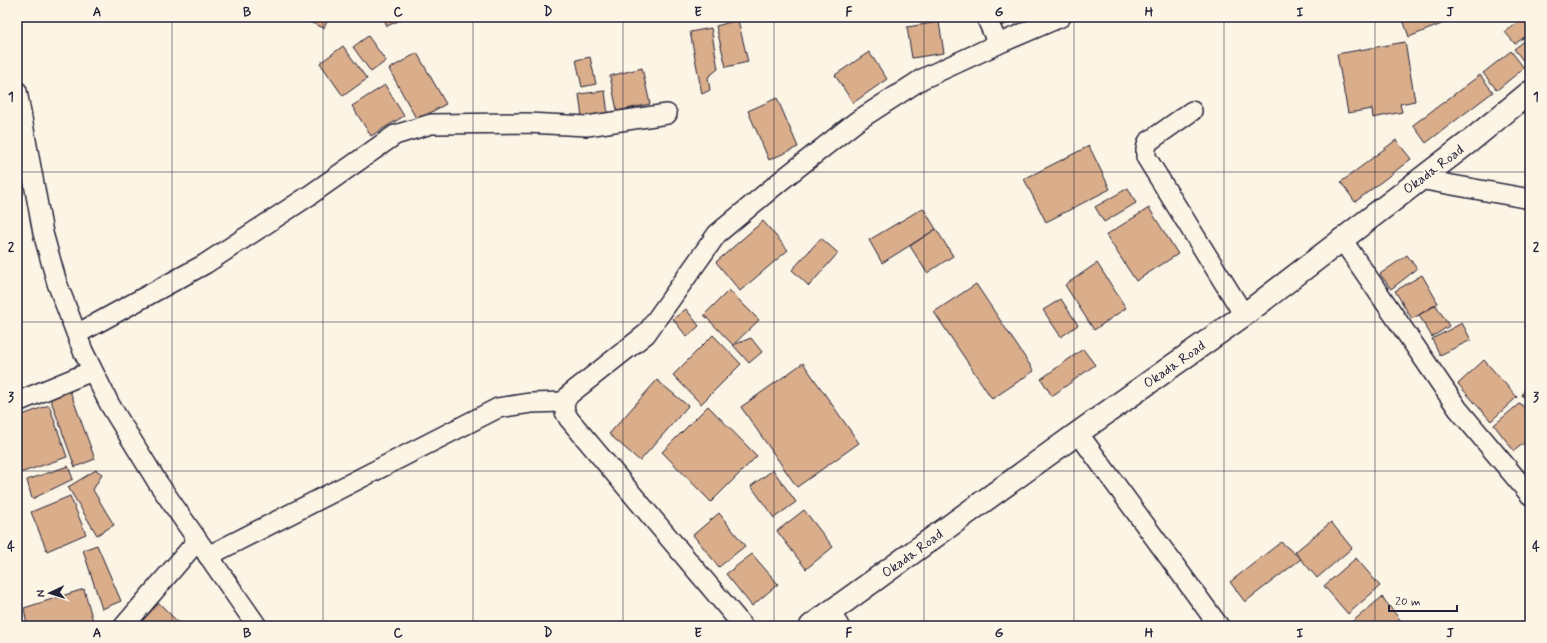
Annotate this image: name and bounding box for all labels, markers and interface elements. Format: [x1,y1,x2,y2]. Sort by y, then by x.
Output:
text: A [93,4,101,21]
text: B [243,4,252,21]
text: C [393,4,403,21]
text: D [544,4,553,21]
text: E [694,4,702,21]
text: F [846,4,853,21]
text: G [995,4,1004,21]
text: H [1145,4,1154,21]
text: I [1297,4,1304,21]
text: J [1446,4,1454,21]
text: 1 [8,89,14,106]
text: 1 [1533,89,1539,106]
street label: Okada Road [1400,141,1468,198]
text: 2 [8,239,15,256]
text: 2 [1533,239,1540,256]
street label: Okada Road [1140,337,1209,393]
text: 3 [8,389,14,406]
text: 3 [1533,389,1539,406]
street label: Okada Road [878,526,947,582]
text: 4 [7,539,15,556]
text: 4 [1532,539,1540,556]
north arrow [30,573,70,613]
scale bar [1389,587,1457,613]
text: N [34,589,48,598]
text: 20 m [1395,594,1421,610]
text: A [93,625,101,642]
text: B [243,625,252,642]
text: C [393,625,403,642]
text: D [544,625,553,642]
text: E [694,625,702,642]
text: F [846,625,853,642]
text: G [995,625,1004,642]
text: H [1145,625,1154,642]
text: I [1297,625,1304,642]
text: J [1446,625,1454,642]

